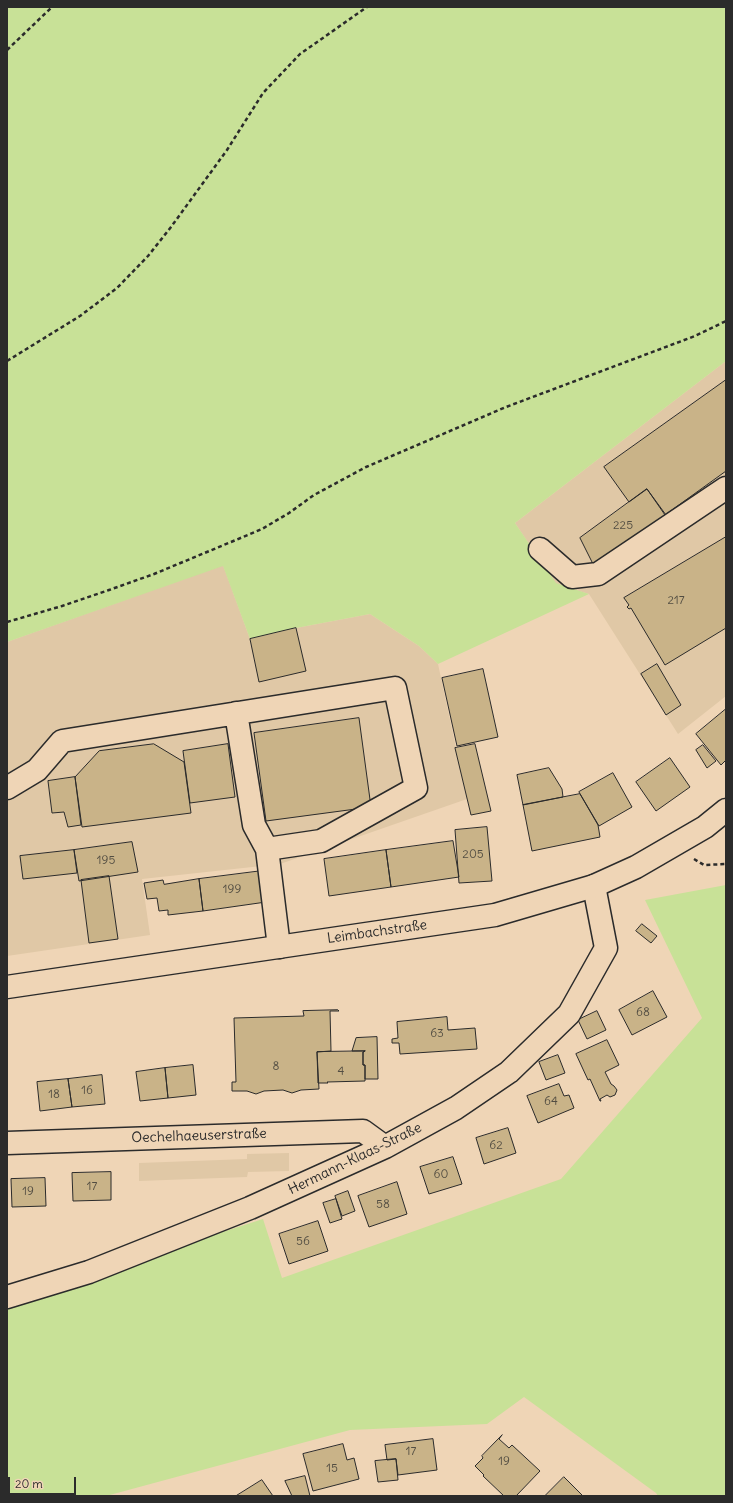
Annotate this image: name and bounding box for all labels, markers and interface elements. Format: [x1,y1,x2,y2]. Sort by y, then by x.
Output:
house number: 225 [613,519,633,533]
house number: 217 [667,594,685,608]
house number: 205 [462,848,484,862]
house number: 195 [97,854,115,868]
house number: 199 [223,883,241,897]
street label: Leimbachstraße [326,917,428,947]
house number: 68 [636,1006,650,1020]
house number: 63 [430,1027,444,1041]
house number: 8 [273,1060,279,1074]
house number: 4 [338,1065,344,1079]
house number: 16 [81,1084,93,1098]
house number: 18 [48,1088,60,1102]
house number: 64 [544,1095,558,1109]
street label: Hermann-Klaas-Straße [286,1119,424,1199]
street label: Oechelhaeuserstraße [131,1125,267,1147]
house number: 62 [489,1139,503,1153]
house number: 60 [434,1168,448,1182]
house number: 17 [87,1180,97,1194]
house number: 19 [22,1185,34,1199]
house number: 58 [376,1198,390,1212]
house number: 56 [296,1235,310,1249]
house number: 17 [406,1445,416,1459]
house number: 19 [498,1455,510,1469]
house number: 15 [326,1462,338,1476]
scale bar [10,1469,78,1495]
text: 20 m [15,1476,43,1491]

